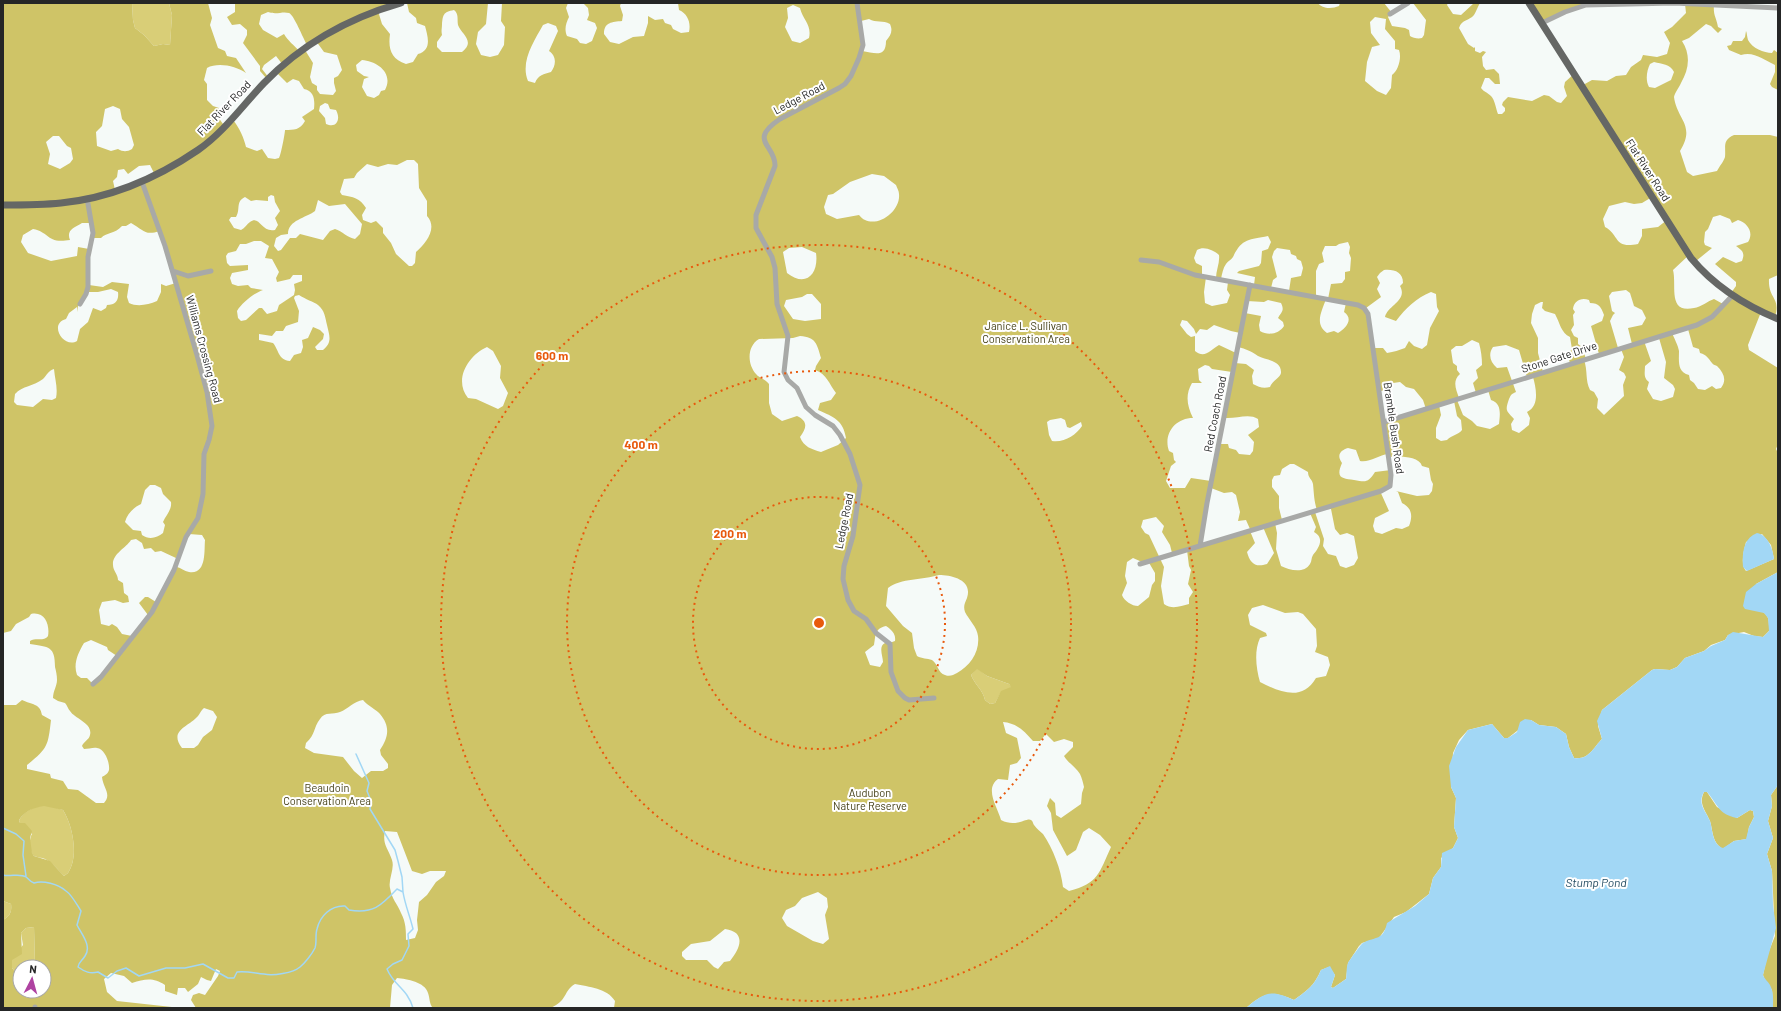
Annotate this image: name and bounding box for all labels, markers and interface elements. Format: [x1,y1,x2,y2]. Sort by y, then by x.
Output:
street label: Flat River Road [194,77,253,138]
street label: Ledge Road [771,79,827,117]
street label: Flat River Road [1623,136,1673,203]
street label: Williams Crossing Road [184,294,225,404]
park label: Janice L. Sullivan Conservation Area [982,319,1070,345]
street label: Stone Gate Drive [1519,338,1598,375]
text: 600 m [536,348,568,362]
street label: Red Coach Road [1201,375,1228,453]
street label: Bramble Bush Road [1382,381,1407,475]
text: 400 m [624,437,658,451]
street label: Ledge Road [832,492,855,550]
text: 200 m [714,526,746,540]
centre of rings [812,616,826,630]
park label: Beaudoin Conservation Area [283,781,371,807]
park label: Audubon Nature Reserve [833,786,907,812]
water label: Stump Pond [1565,875,1627,889]
north arrow [12,959,52,999]
text: N [29,962,37,975]

